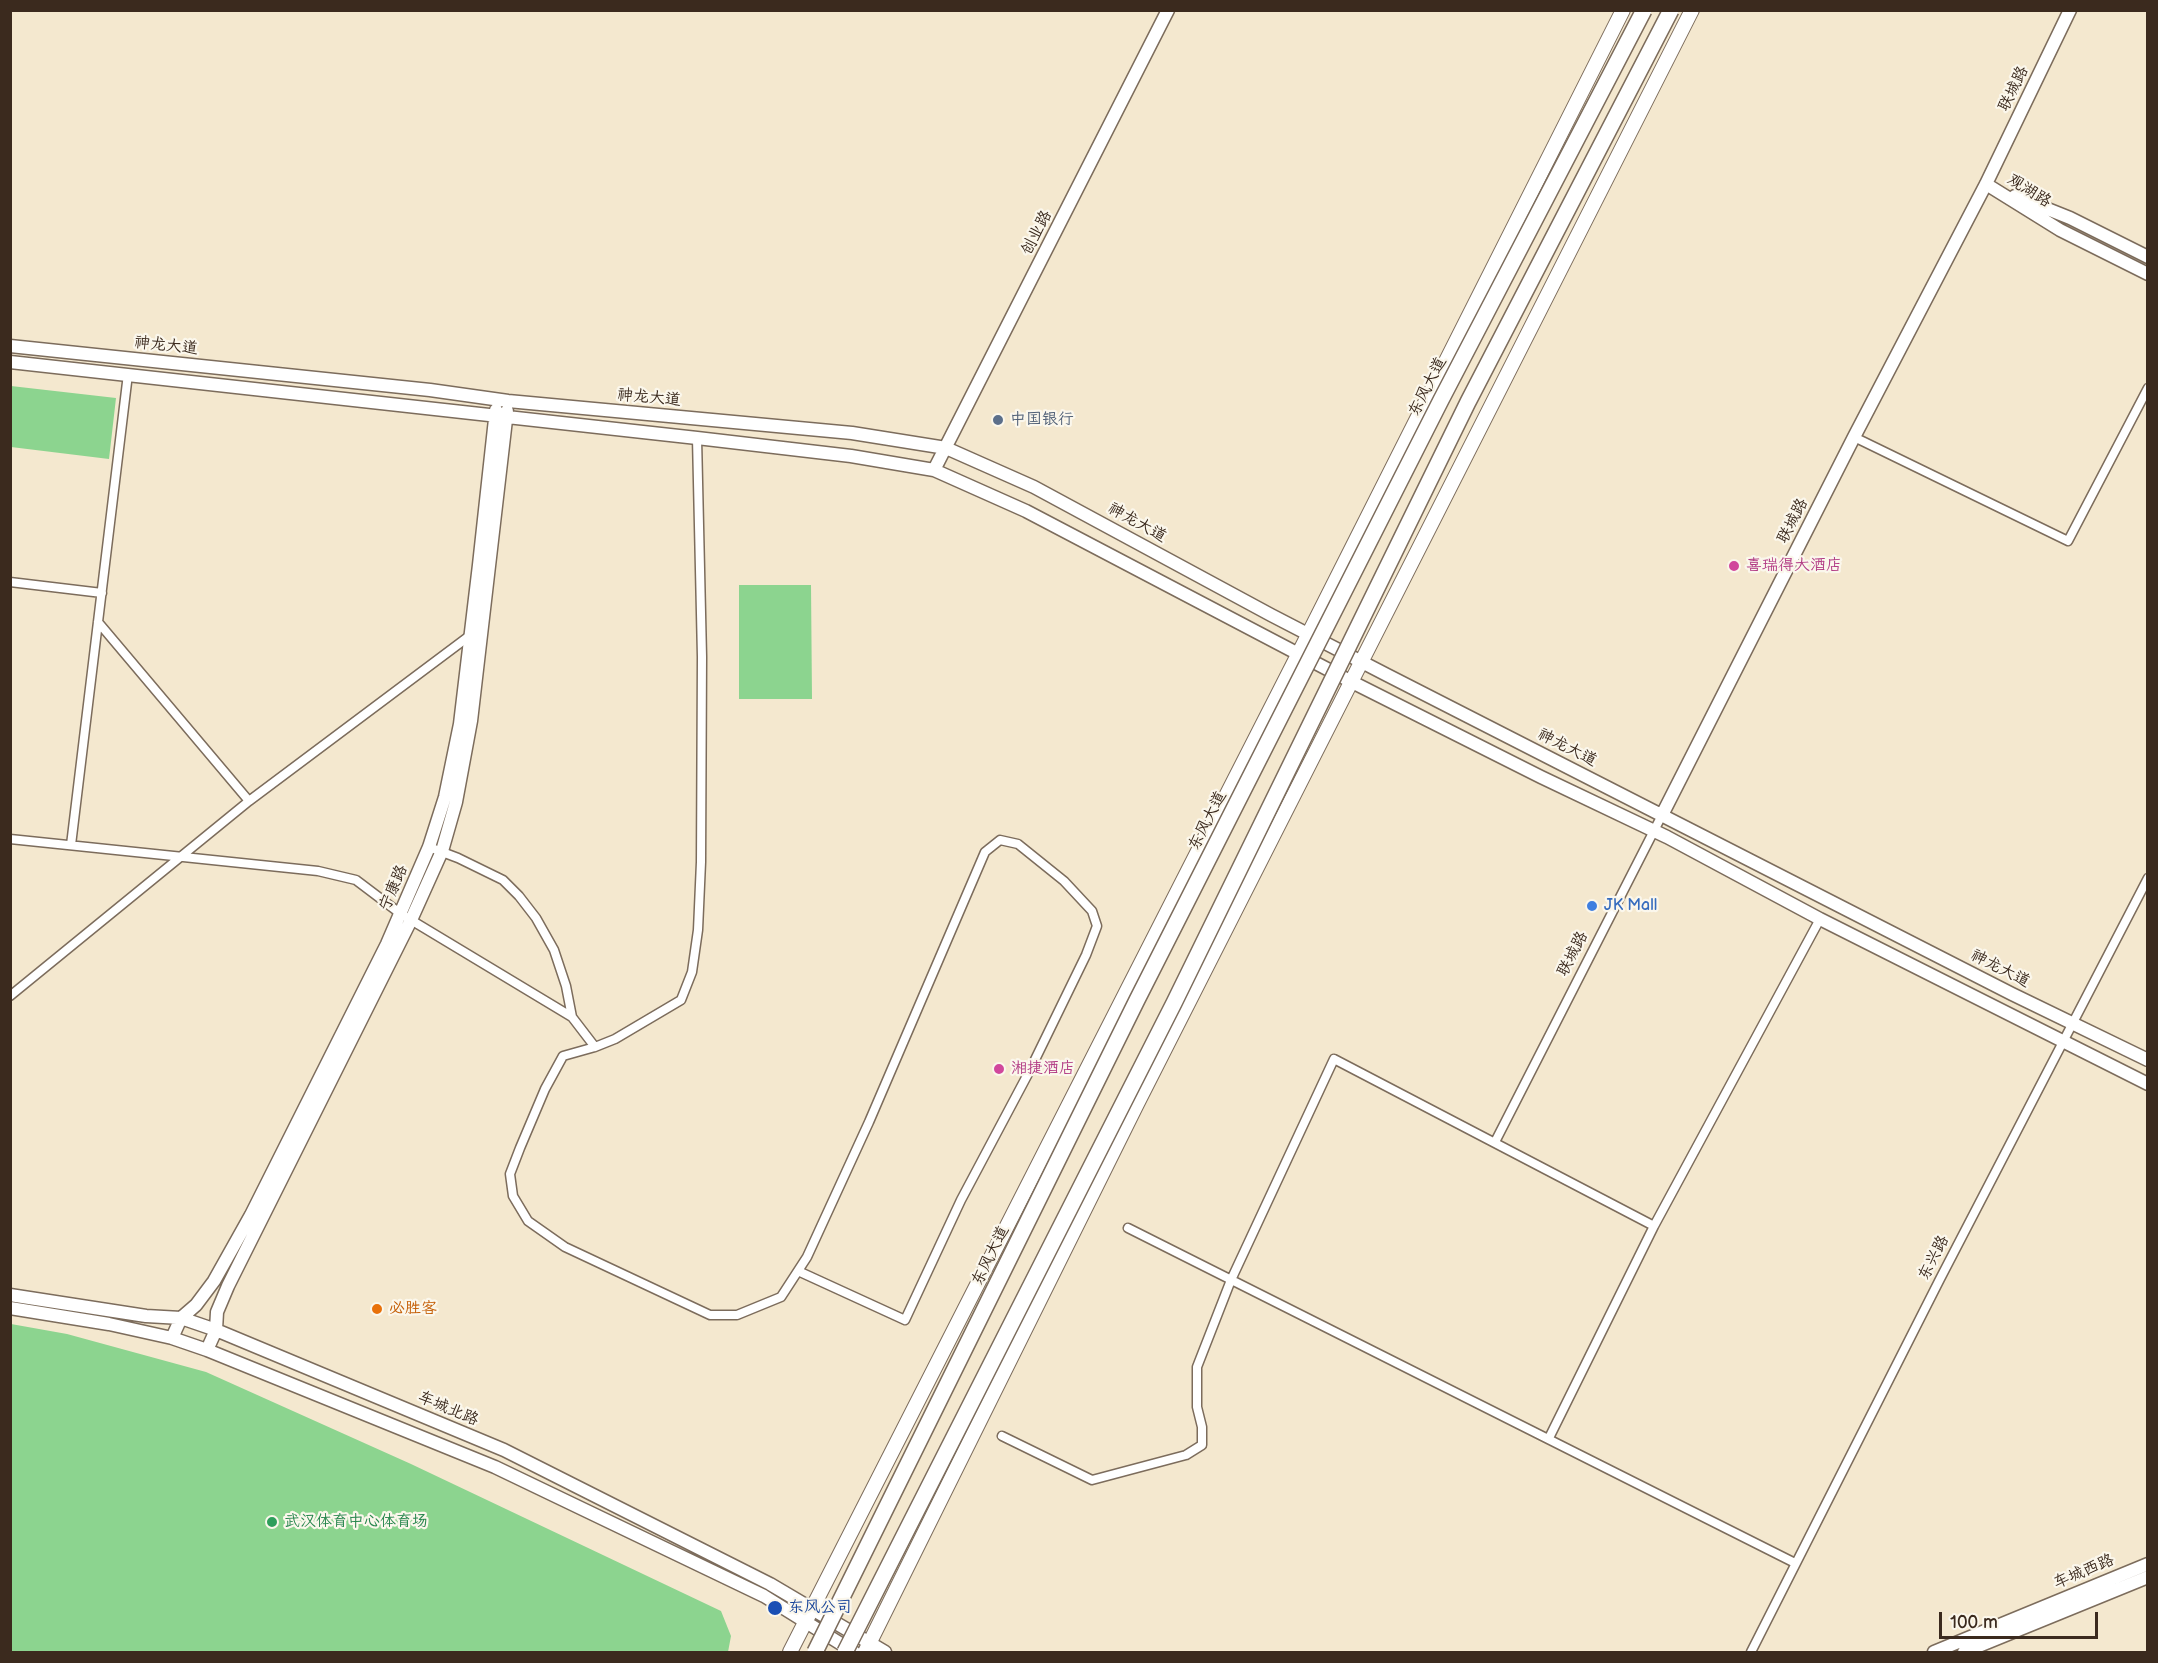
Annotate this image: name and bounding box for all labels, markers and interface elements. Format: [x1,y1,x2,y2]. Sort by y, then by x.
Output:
street label: 联城路 [1995,63,2033,115]
street label: 观湖路 [2004,170,2054,212]
street label: 创业路 [1018,207,1056,259]
street label: 神龙大道 [133,333,199,359]
street label: 东风大道 [1405,354,1451,420]
street label: 神龙大道 [616,386,682,410]
place label: 中国银行 [1010,410,1074,430]
marker: 中国银行 [991,413,1005,427]
street label: 联城路 [1774,495,1812,547]
street label: 神龙大道 [1104,499,1170,547]
place label: 喜瑞得大酒店 [1746,556,1842,576]
marker: 喜瑞得大酒店 [1727,559,1741,573]
street label: 神龙大道 [1534,725,1600,771]
street label: 东风大道 [1185,788,1231,854]
street label: 宁康路 [376,862,412,914]
place label: JK Mall [1604,896,1657,916]
marker: JK Mall [1585,899,1599,913]
street label: 联城路 [1554,928,1592,980]
street label: 神龙大道 [1967,946,2033,992]
place label: 湘捷酒店 [1011,1059,1075,1079]
marker: 湘捷酒店 [992,1062,1006,1076]
street label: 东风大道 [968,1223,1014,1289]
street label: 东兴路 [1915,1232,1953,1284]
place label: 必胜客 [389,1299,437,1319]
marker: 必胜客 [370,1302,384,1316]
street label: 车城北路 [415,1388,481,1430]
place label: 武汉体育中心体育场 [284,1512,428,1532]
marker: 武汉体育中心体育场 [265,1515,279,1529]
street label: 车城西路 [2051,1551,2117,1593]
place label: 东风公司 [788,1598,852,1618]
marker: 东风公司 [766,1599,784,1617]
scale bar [1942,1600,2101,1638]
text: 100 m [1950,1612,1998,1633]

